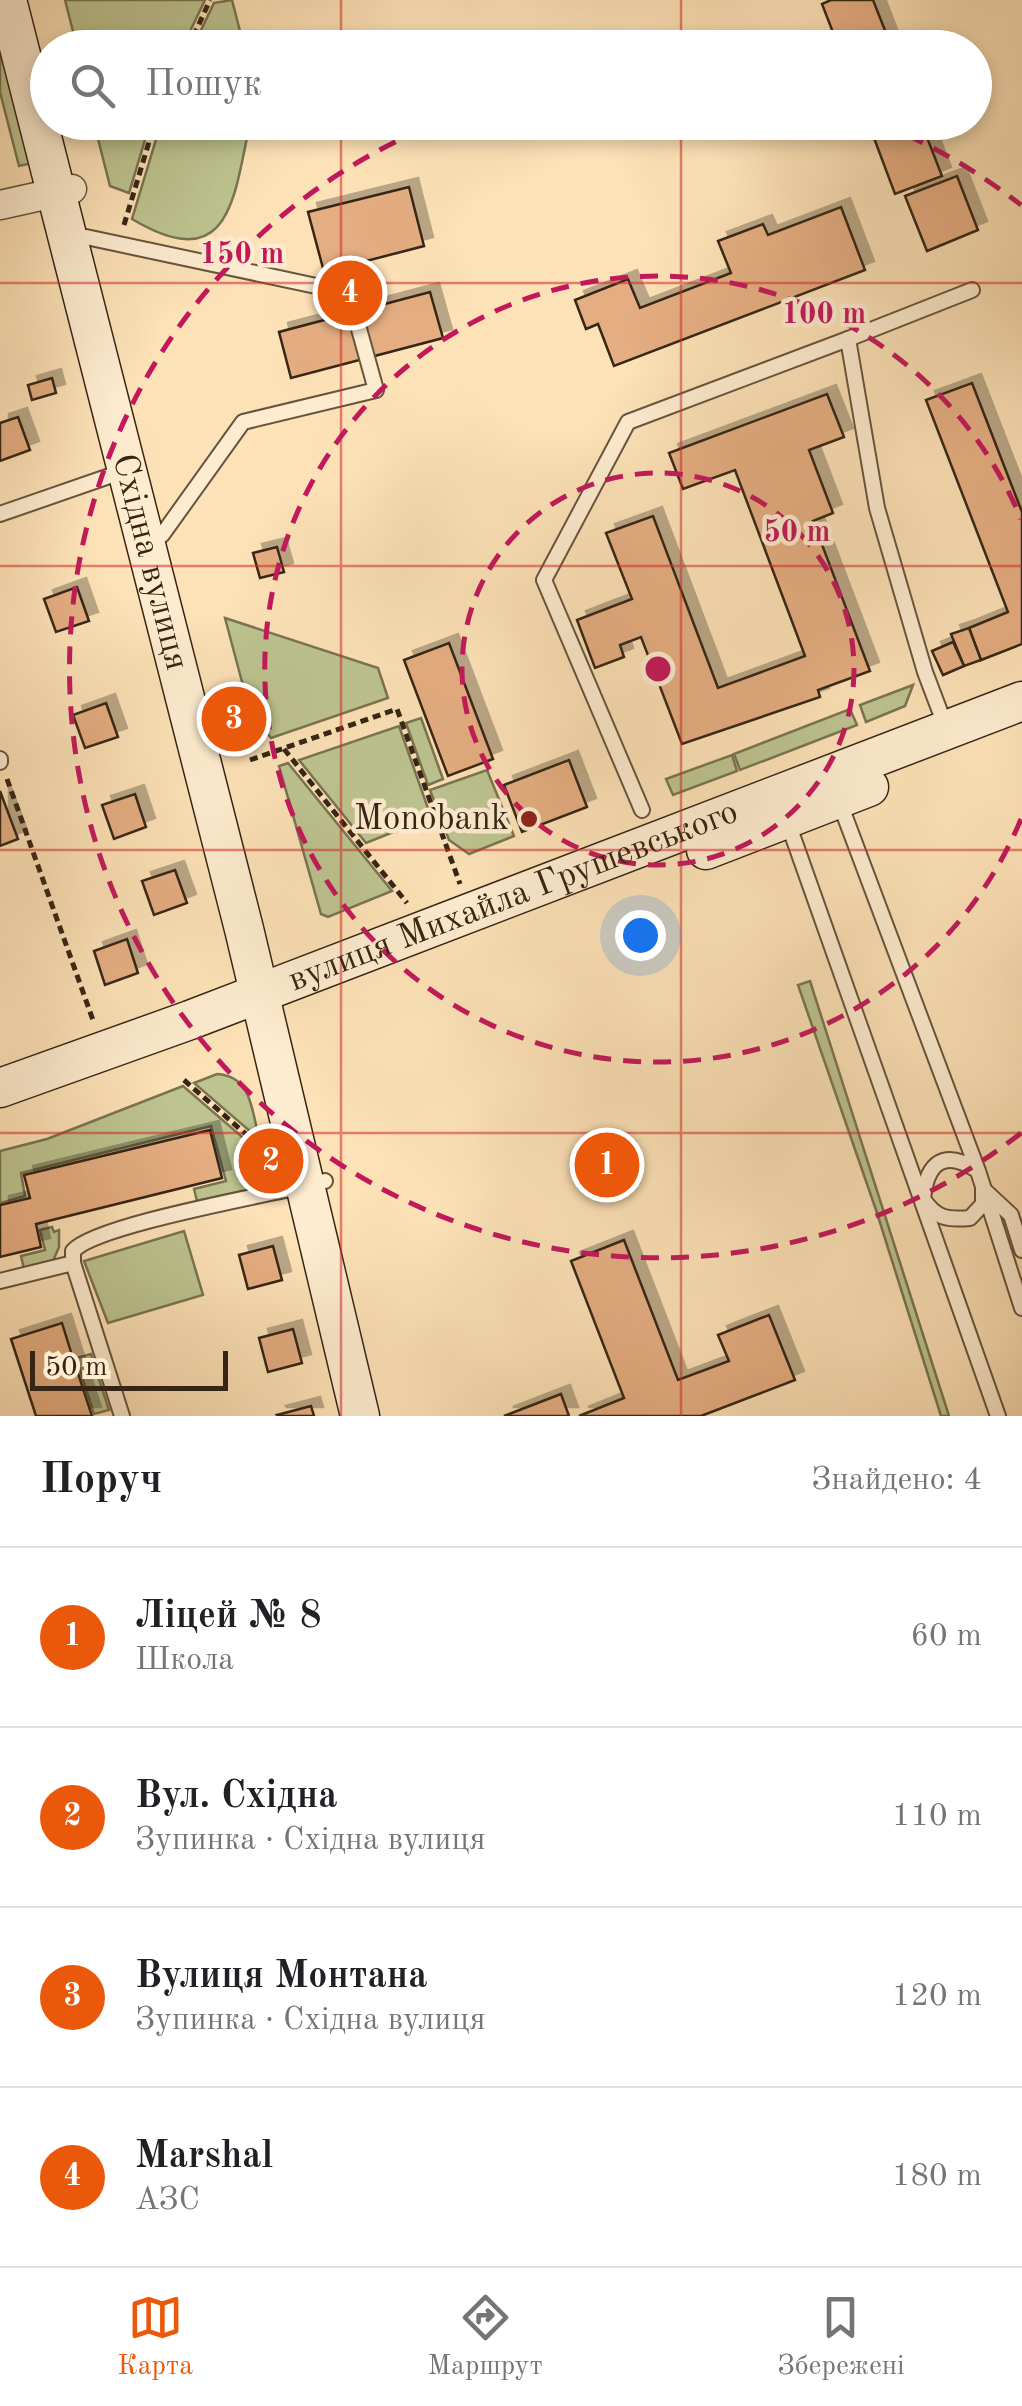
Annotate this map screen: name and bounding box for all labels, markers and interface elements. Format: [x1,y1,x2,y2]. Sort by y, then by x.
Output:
search box [30,30,992,140]
icon: search [65,58,120,113]
text: Пошук [145,66,262,104]
text: 150 m [200,240,284,270]
pin: 4 [318,256,382,330]
text: 100 m [782,300,866,330]
street label: Східна вулиця [106,450,195,674]
text: 50 m [763,518,831,548]
centre of rings [640,651,676,687]
pin: 3 [202,682,266,756]
street label: вулиця Михайла Грушевського [284,794,743,998]
place label: Monobank [354,802,509,837]
marker: Monobank [518,808,540,830]
your location [615,910,666,961]
pin: 2 [238,1124,304,1198]
pin: 1 [574,1128,640,1202]
scale bar [30,1346,228,1390]
text: 50 m [45,1354,108,1382]
text: Поруч [40,1460,162,1502]
text: Знайдено: 4 [811,1465,982,1497]
text: Ліцей № 8 [135,1598,322,1636]
text: 1 [63,1621,82,1653]
text: 60 m [911,1621,982,1653]
text: Школа [135,1645,234,1677]
text: Вул. Східна [135,1778,337,1816]
text: 2 [63,1801,82,1833]
text: 110 m [892,1801,982,1833]
text: Зупинка · Східна вулиця [135,1825,486,1857]
text: Вулиця Монтана [135,1958,428,1996]
text: 3 [63,1981,82,2013]
text: 120 m [892,1981,982,2013]
text: Зупинка · Східна вулиця [135,2005,486,2037]
text: Marshal [135,2138,273,2176]
text: 4 [63,2161,82,2193]
text: 180 m [892,2161,982,2193]
text: АЗС [135,2185,200,2217]
tab: Карта [117,2290,193,2385]
tab: Маршрут [428,2290,543,2385]
tab: Збережені [777,2290,905,2385]

